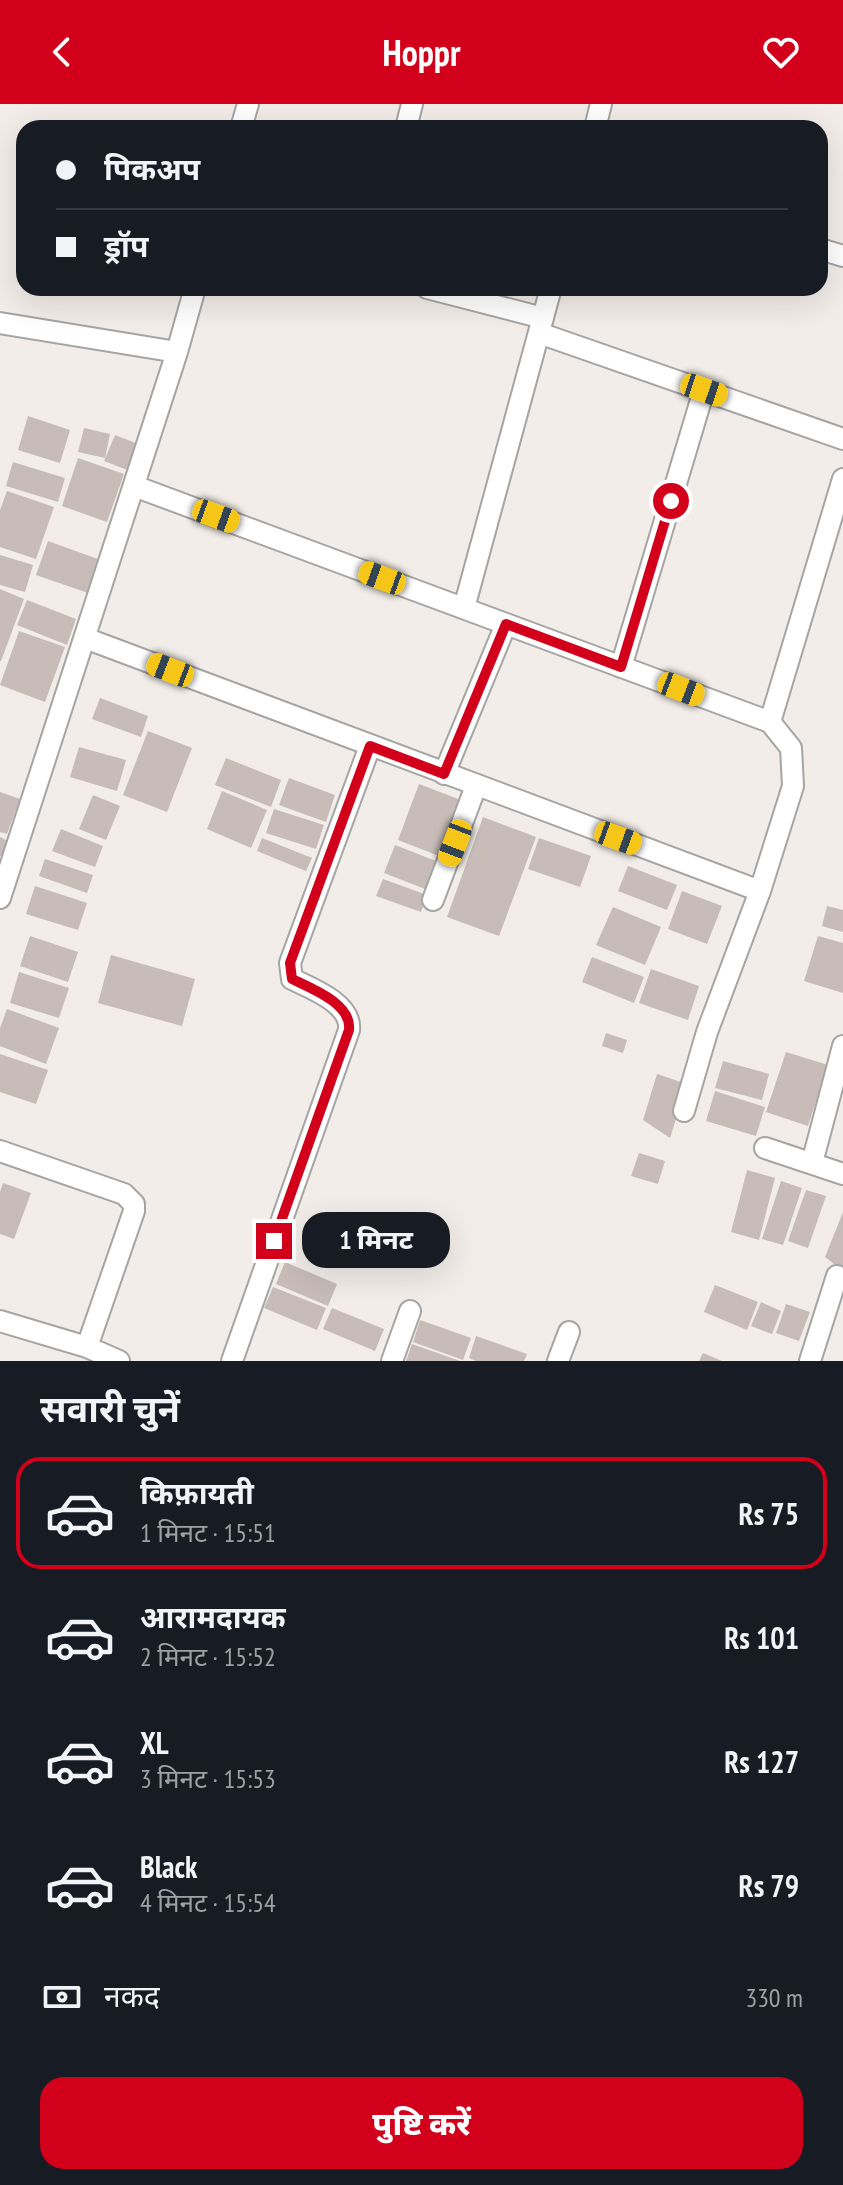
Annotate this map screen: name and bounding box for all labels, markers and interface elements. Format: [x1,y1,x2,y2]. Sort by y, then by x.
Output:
text: Hoppr [383,29,460,76]
icon: back [40,30,84,74]
icon: heart [759,30,803,74]
text: पिकअप [104,149,200,188]
text: ड्रॉप [104,226,148,265]
car [677,371,731,409]
route start [653,483,689,519]
car [189,497,243,535]
car [355,559,409,597]
car [143,650,197,690]
car [654,669,708,709]
car [435,816,475,870]
car [591,819,645,857]
callout: 1 मिनट [302,1213,450,1269]
route end [256,1223,292,1259]
text: 1 मिनट [339,1223,413,1256]
text: सवारी चुनें [40,1385,180,1432]
text: किफ़ायती [140,1473,254,1512]
icon: car [44,1477,116,1549]
text: Rs 75 [739,1494,799,1533]
text: 1 मिनट · 15:51 [140,1516,276,1549]
text: आरामदायक [140,1597,286,1636]
icon: car [44,1601,116,1673]
text: Rs 101 [724,1618,799,1657]
text: 2 मिनट · 15:52 [140,1640,276,1673]
text: XL [140,1723,169,1762]
icon: car [44,1725,116,1797]
text: Rs 127 [724,1742,799,1781]
text: 3 मिनट · 15:53 [140,1762,276,1795]
text: Black [140,1847,197,1886]
icon: car [44,1849,116,1921]
text: Rs 79 [739,1866,799,1905]
text: 4 मिनट · 15:54 [140,1886,276,1919]
icon: cash [40,1975,84,2019]
text: नकद [104,1976,160,2015]
text: 330 m [745,1981,803,2014]
button: पुष्टि करें [40,2077,803,2169]

